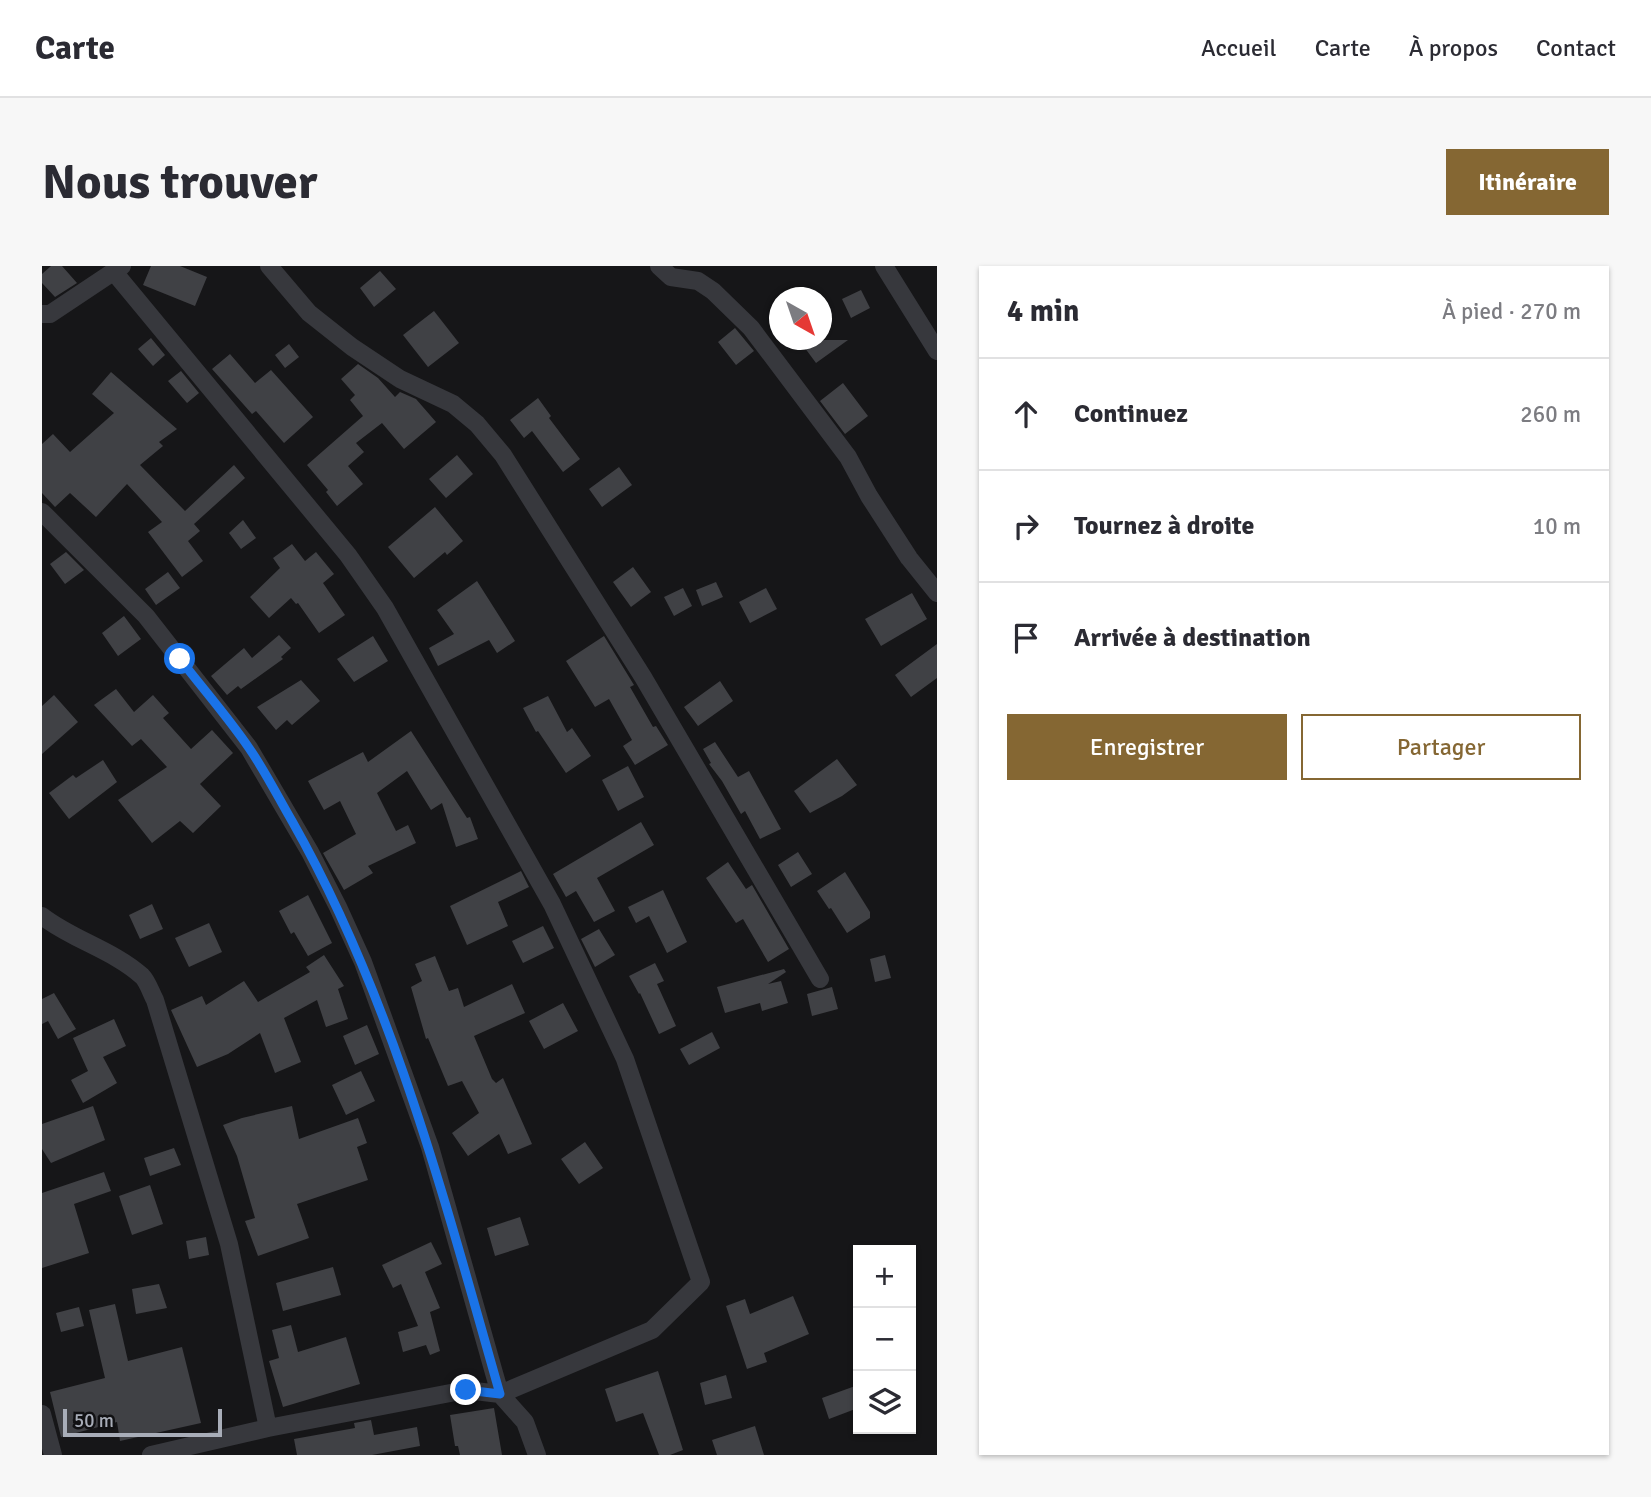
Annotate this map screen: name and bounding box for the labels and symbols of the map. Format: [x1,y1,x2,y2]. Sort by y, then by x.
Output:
north arrow [769,287,832,350]
route start [164,643,195,674]
route end [450,1374,481,1405]
scale bar [63,1406,222,1438]

